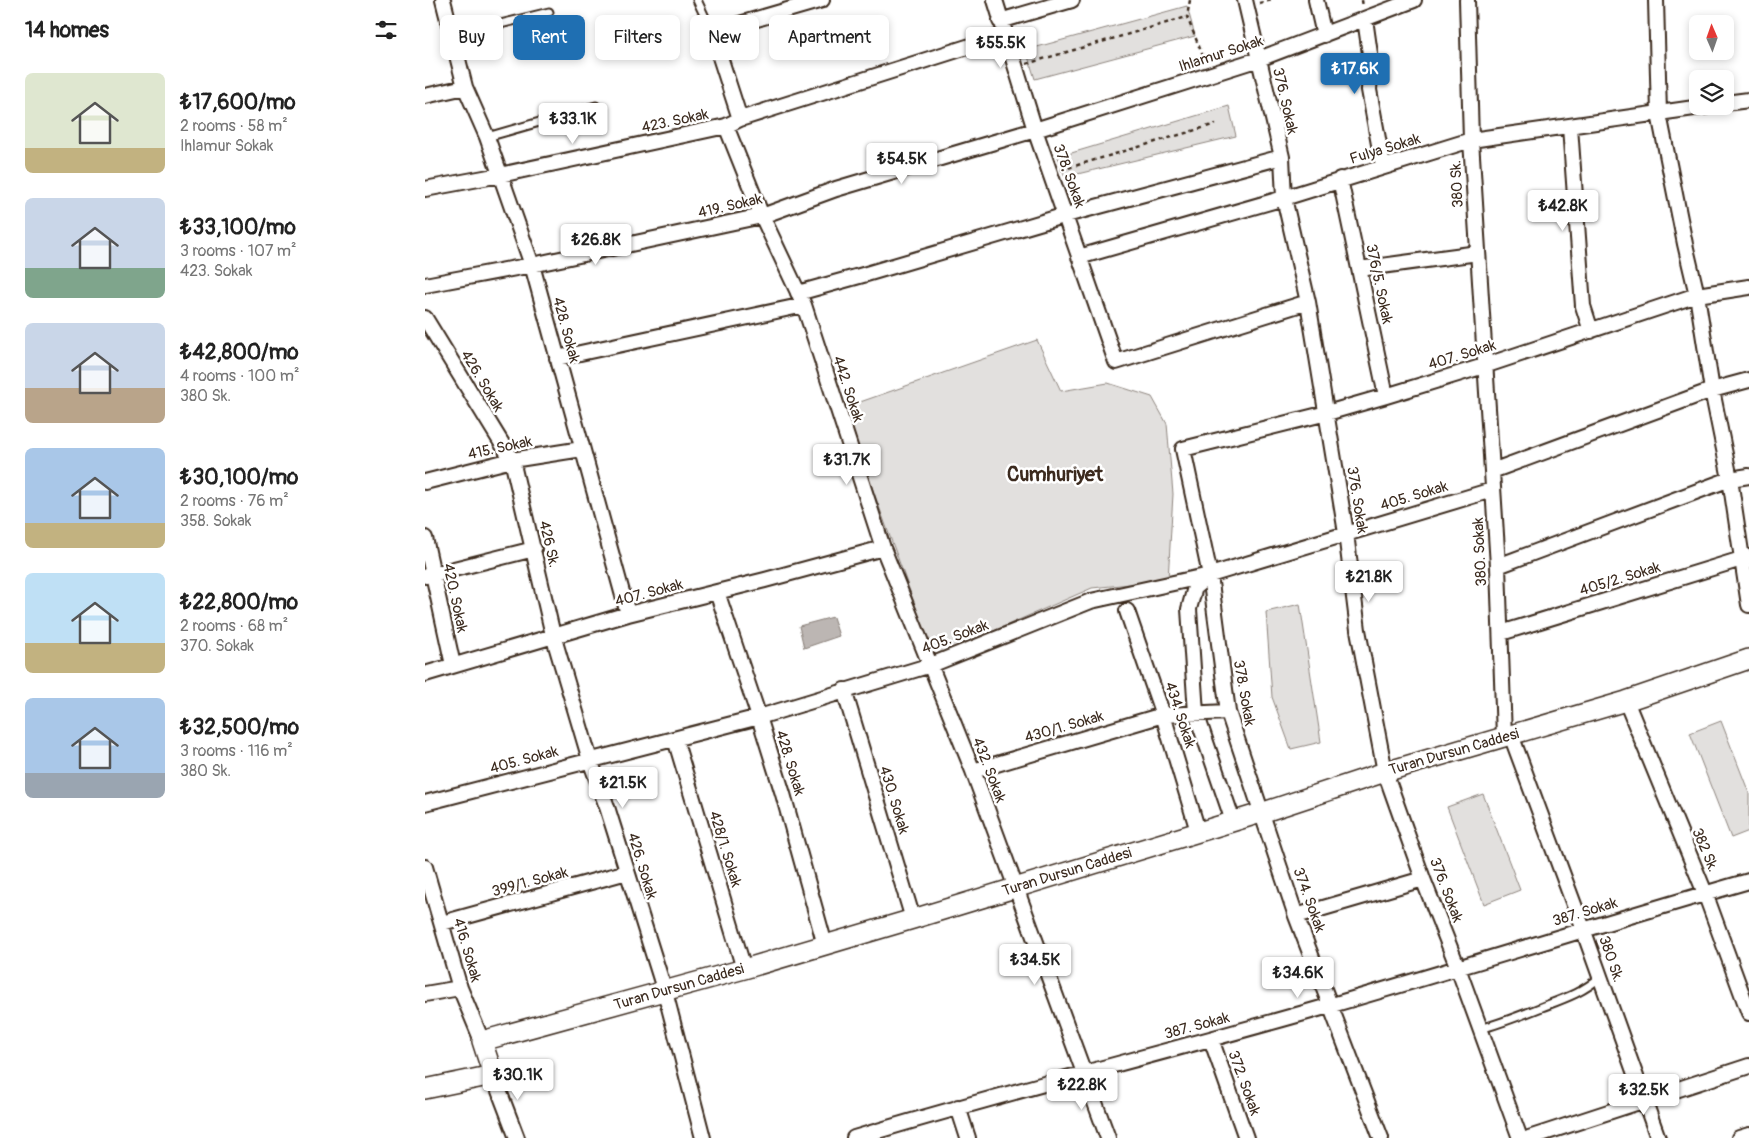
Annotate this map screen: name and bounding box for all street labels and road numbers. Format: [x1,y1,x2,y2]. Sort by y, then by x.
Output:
street label: Ihlamur Sokak [1176,31,1266,77]
street label: 376. Sokak [1268,66,1302,137]
street label: 423. Sokak [640,105,711,137]
street label: Fulya Sokak [1347,129,1423,169]
street label: 378. Sokak [1049,141,1090,211]
street label: 380 Sk. [1446,160,1468,208]
street label: 419. Sokak [696,189,765,223]
street label: 376/5. Sokak [1361,242,1397,326]
street label: 428. Sokak [548,295,584,366]
street label: 407. Sokak [1426,336,1499,374]
street label: 426. Sokak [456,347,508,416]
street label: 442. Sokak [828,353,868,425]
street label: 415. Sokak [466,432,535,464]
street label: 376. Sokak [1342,465,1372,536]
street label: 405. Sokak [1378,476,1451,515]
street label: 380. Sokak [1469,516,1491,587]
street label: 426 Sk. [534,519,564,569]
street label: 405/2. Sokak [1577,557,1663,600]
street label: 420. Sokak [438,562,472,635]
street label: 407. Sokak [613,575,686,611]
street label: 405. Sokak [919,615,992,658]
street label: 378. Sokak [1229,659,1259,728]
street label: 434. Sokak [1160,679,1200,751]
street label: 430/1. Sokak [1022,706,1106,747]
street label: Turan Dursun Caddesi [1387,724,1522,780]
street label: 428. Sokak [771,728,809,799]
street label: 432. Sokak [968,735,1010,806]
street label: 405. Sokak [488,742,561,778]
street label: 430. Sokak [875,764,914,837]
street label: 428/1. Sokak [704,809,746,890]
street label: 382 Sk. [1687,825,1723,875]
street label: 426. Sokak [623,830,661,902]
street label: Turan Dursun Caddesi [1000,843,1134,901]
street label: 376. Sokak [1425,855,1467,926]
street label: 399/1. Sokak [490,863,571,901]
street label: 374. Sokak [1288,865,1330,936]
street label: 387. Sokak [1550,893,1620,931]
street label: 416. Sokak [449,916,485,985]
street label: 380 Sk. [1594,933,1628,985]
street label: Turan Dursun Caddesi [612,959,747,1015]
street label: 387. Sokak [1162,1008,1232,1044]
street label: 372. Sokak [1224,1048,1265,1119]

